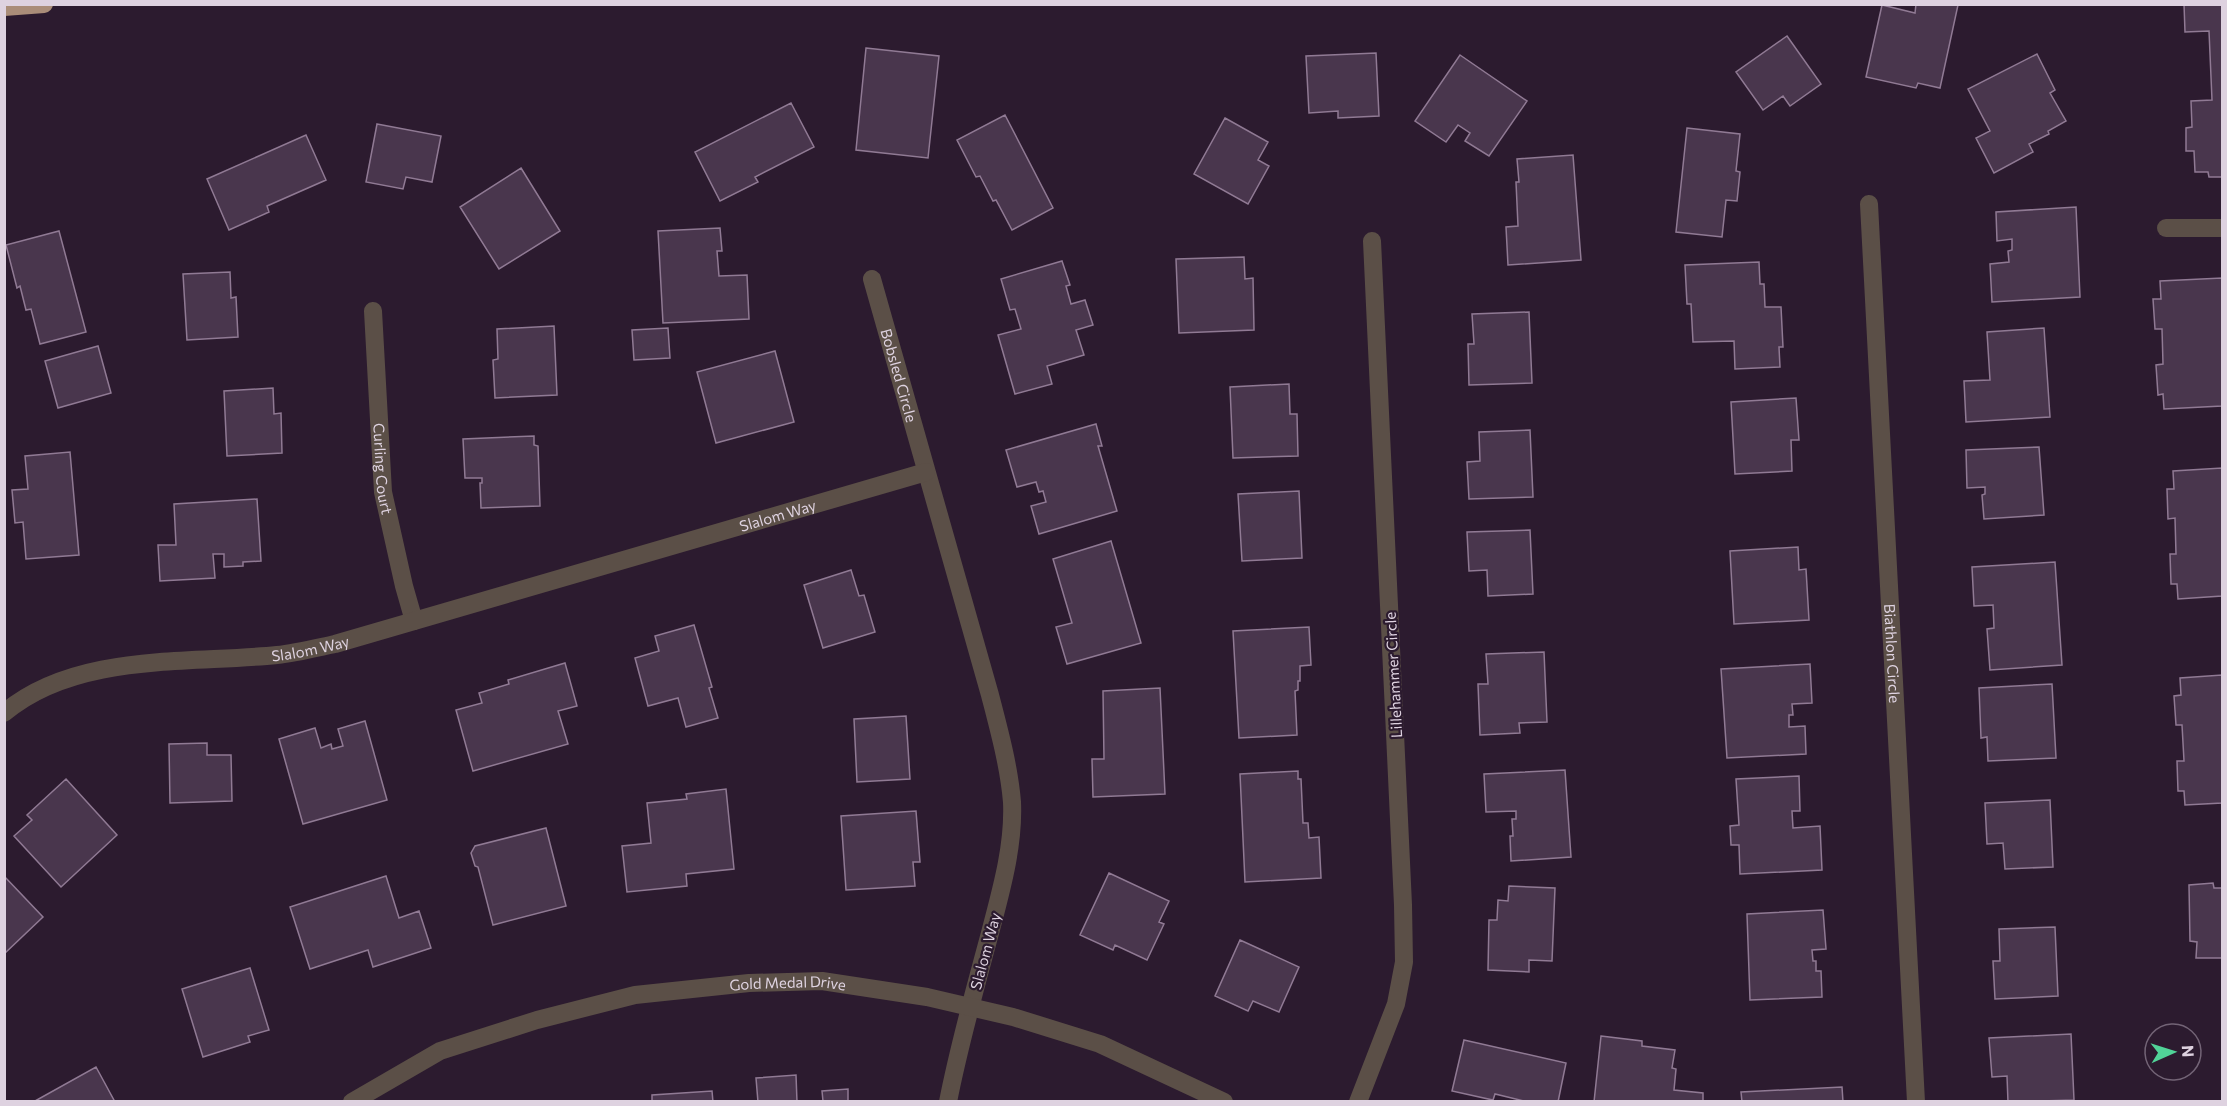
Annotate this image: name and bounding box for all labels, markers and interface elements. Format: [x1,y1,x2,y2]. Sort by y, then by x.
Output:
street label: Bobsled Circle [877,326,921,424]
street label: Curling Court [370,422,397,516]
street label: Slalom Way [737,495,818,535]
street label: Biathlon Circle [1881,603,1904,704]
street label: Lillehammer Circle [1381,611,1405,739]
street label: Slalom Way [270,631,352,665]
street label: Slalom Way [966,910,1004,992]
street label: Gold Medal Drive [728,972,847,994]
north arrow [2143,1022,2203,1082]
text: N [2179,1045,2198,1058]

